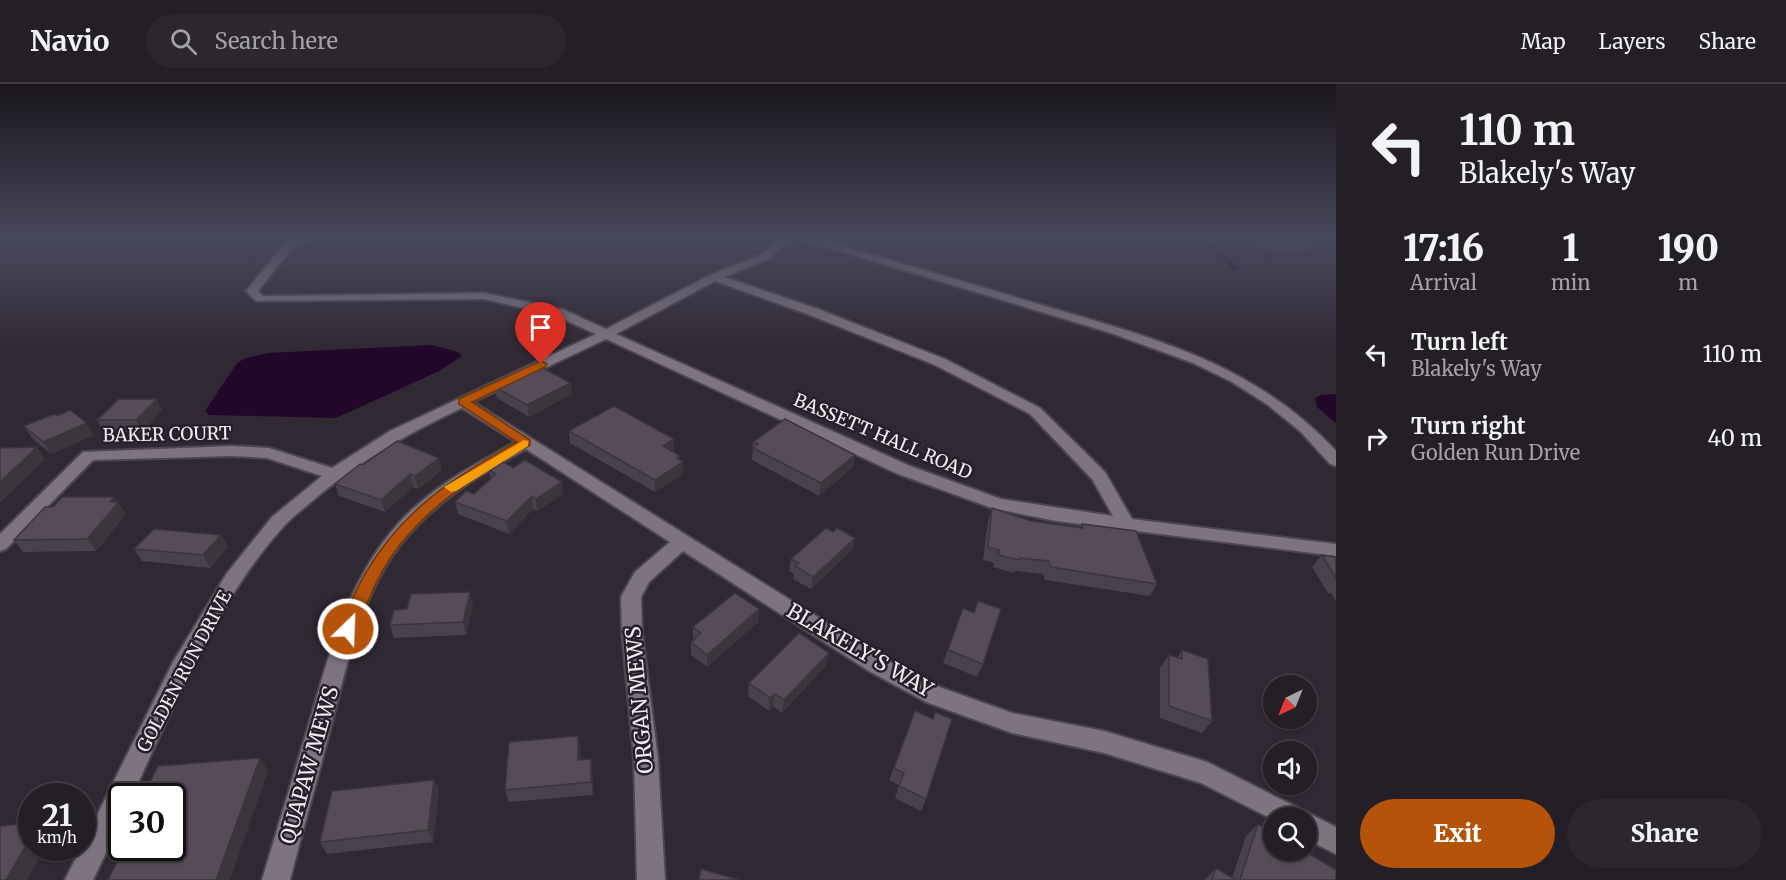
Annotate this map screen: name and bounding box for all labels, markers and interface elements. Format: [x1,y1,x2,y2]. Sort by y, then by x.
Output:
search box [146,14,566,68]
text: Navio [30,23,110,59]
icon: search [167,25,200,58]
text: Search here [215,27,338,55]
text: Map [1521,28,1566,55]
text: Layers [1599,28,1666,55]
text: Share [1699,28,1756,55]
text: 110 m [1459,104,1575,156]
icon: left [1360,108,1438,186]
text: Blakely's Way [1459,156,1636,190]
text: 17:16 [1403,226,1484,271]
text: 1 [1562,226,1579,271]
text: 190 [1658,226,1719,271]
text: Arrival [1410,270,1477,295]
text: min [1551,270,1591,295]
text: m [1678,270,1698,295]
pin [515,302,566,364]
icon: arrive [524,311,557,344]
text: Turn left [1411,328,1508,356]
icon: left [1360,338,1393,371]
text: 110 m [1703,340,1762,368]
text: Blakely's Way [1411,356,1542,381]
street label: BASSETT HALL ROAD [790,388,976,484]
text: Turn right [1411,412,1525,440]
street label: BAKER COURT [102,421,232,447]
icon: right [1360,422,1393,455]
text: 40 m [1707,424,1762,452]
text: Golden Run Drive [1411,440,1580,465]
street label: GOLDEN RUN DRIVE [132,586,237,756]
position arrow [316,597,380,661]
street label: BLAKELY'S WAY [782,597,938,703]
street label: ORGAN MEWS [619,625,659,775]
north arrow [1263,675,1317,729]
map controls [1263,675,1317,861]
street label: QUAPAW MEWS [274,683,344,847]
button: sound [1263,741,1317,795]
speed limit sign: 30 [108,783,186,861]
text: 21 [42,796,72,834]
button: Exit [1360,799,1555,868]
button: Share [1567,799,1762,868]
button: search [1263,807,1317,861]
text: km/h [37,828,77,847]

